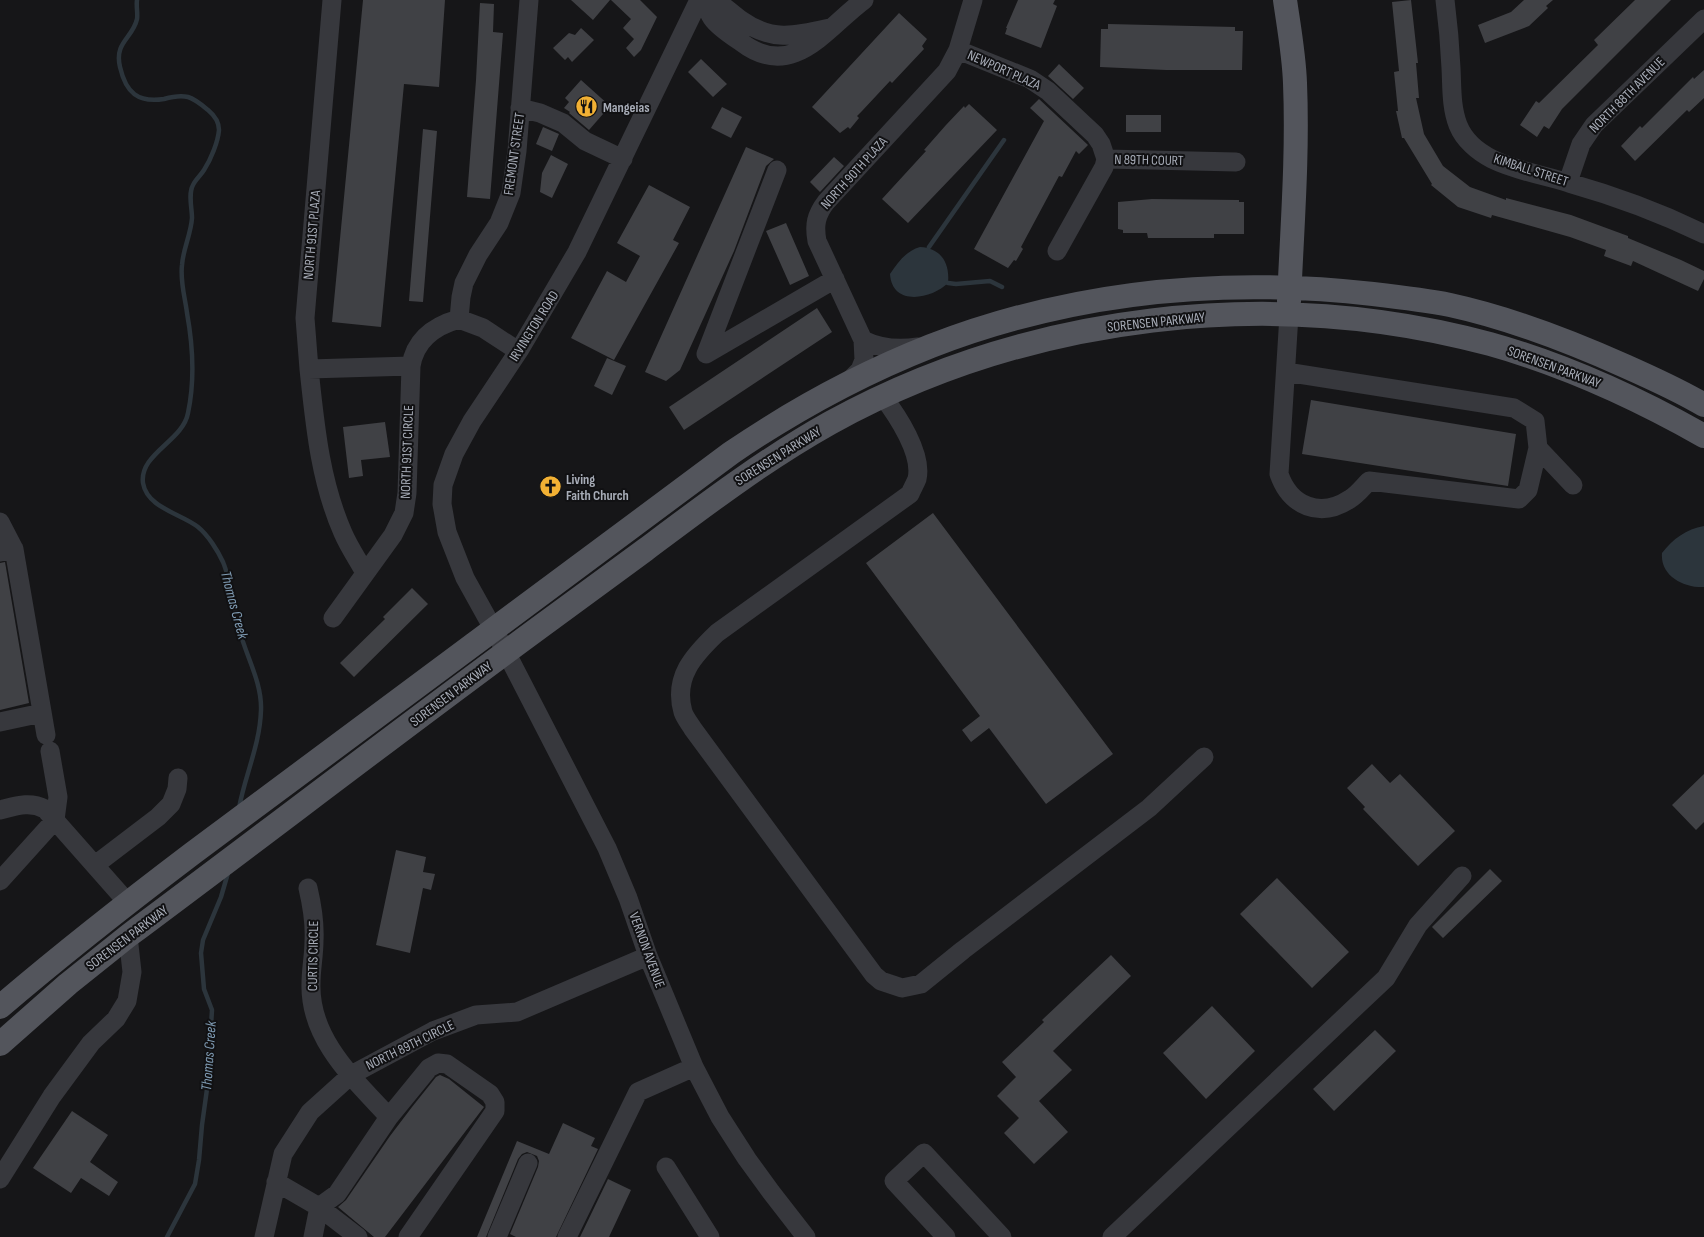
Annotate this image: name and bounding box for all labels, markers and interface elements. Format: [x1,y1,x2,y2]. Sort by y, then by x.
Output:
street label: NEWPORT PLAZA [965,46,1044,94]
street label: NORTH 88TH AVENUE [1586,53,1669,136]
restaurant icon: Mangeias [575,95,599,119]
place label: Mangeias [603,99,650,116]
street label: FREMONT STREET [500,111,528,196]
street label: NORTH 90TH PLAZA [817,133,892,213]
street label: KIMBALL STREET [1492,150,1571,190]
street label: N 89TH COURT [1114,151,1184,169]
street label: NORTH 91ST PLAZA [300,189,324,280]
street label: IRVINGTON ROAD [506,287,563,364]
street label: SORENSEN PARKWAY [1106,308,1206,336]
street label: SORENSEN PARKWAY [1505,342,1603,392]
street label: NORTH 91ST CIRCLE [397,405,417,499]
street label: SORENSEN PARKWAY [732,423,824,489]
place label: Living Faith Church [566,471,629,504]
church icon: Living Faith Church [538,475,562,499]
water label: Thomas Creek [216,569,252,642]
street label: SORENSEN PARKWAY [407,658,495,730]
street label: SORENSEN PARKWAY [83,902,171,974]
street label: VERNON AVENUE [625,910,669,990]
street label: CURTIS CIRCLE [304,920,322,991]
street label: NORTH 89TH CIRCLE [363,1016,457,1074]
water label: Thomas Creek [197,1020,221,1091]

